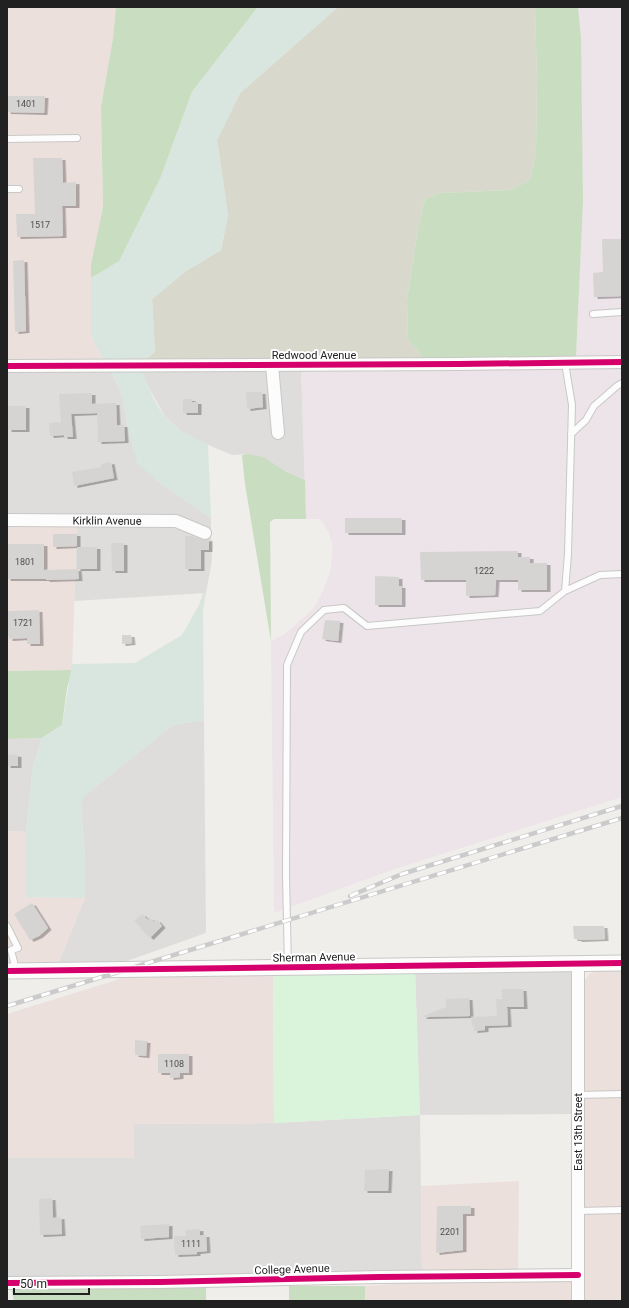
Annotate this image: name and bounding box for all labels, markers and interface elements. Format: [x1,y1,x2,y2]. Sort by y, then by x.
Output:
house number: 1401 [16,99,36,109]
house number: 1517 [30,220,50,230]
street label: Redwood Avenue [272,349,356,362]
street label: Kirklin Avenue [72,514,142,528]
house number: 1801 [15,557,35,567]
house number: 1222 [474,566,494,576]
house number: 1721 [13,618,33,628]
street label: Sherman Avenue [273,950,356,965]
house number: 1108 [164,1059,184,1069]
street label: East 13th Street [572,1093,585,1171]
house number: 2201 [440,1227,460,1237]
house number: 1111 [181,1239,201,1249]
street label: College Avenue [254,1262,330,1277]
scale bar [14,1270,89,1296]
text: 50 m [20,1277,47,1291]

